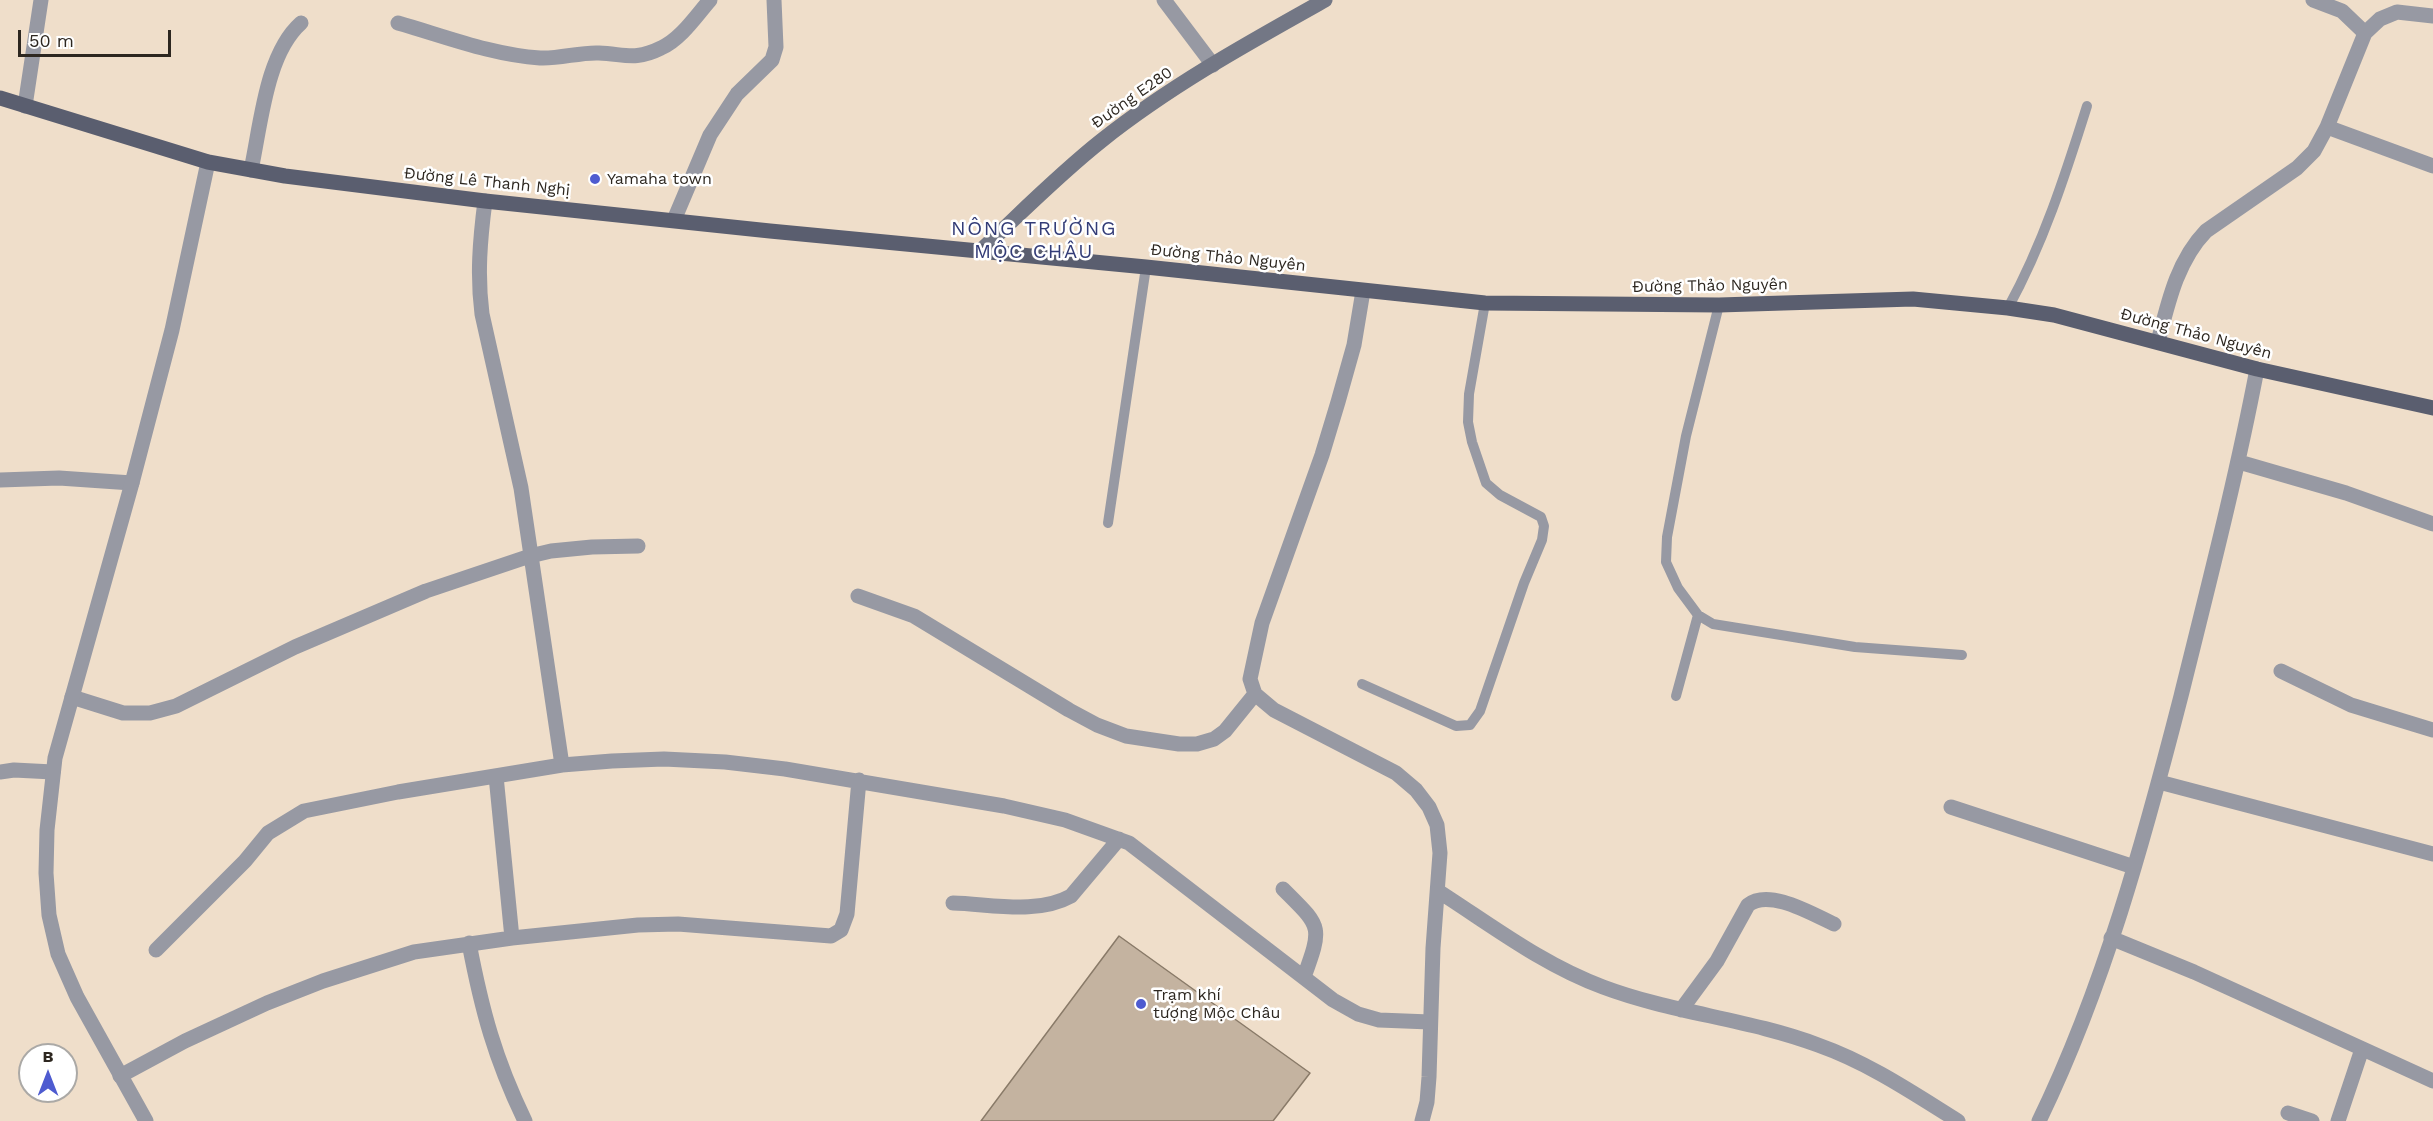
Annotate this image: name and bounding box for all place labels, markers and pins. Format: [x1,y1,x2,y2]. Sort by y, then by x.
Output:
place label: Yamaha town [607,169,712,189]
marker: Yamaha town [588,172,602,186]
place label: Trạm khí tượng Mộc Châu [1153,985,1280,1023]
marker: Trạm khí tượng Mộc Châu [1134,997,1148,1011]

